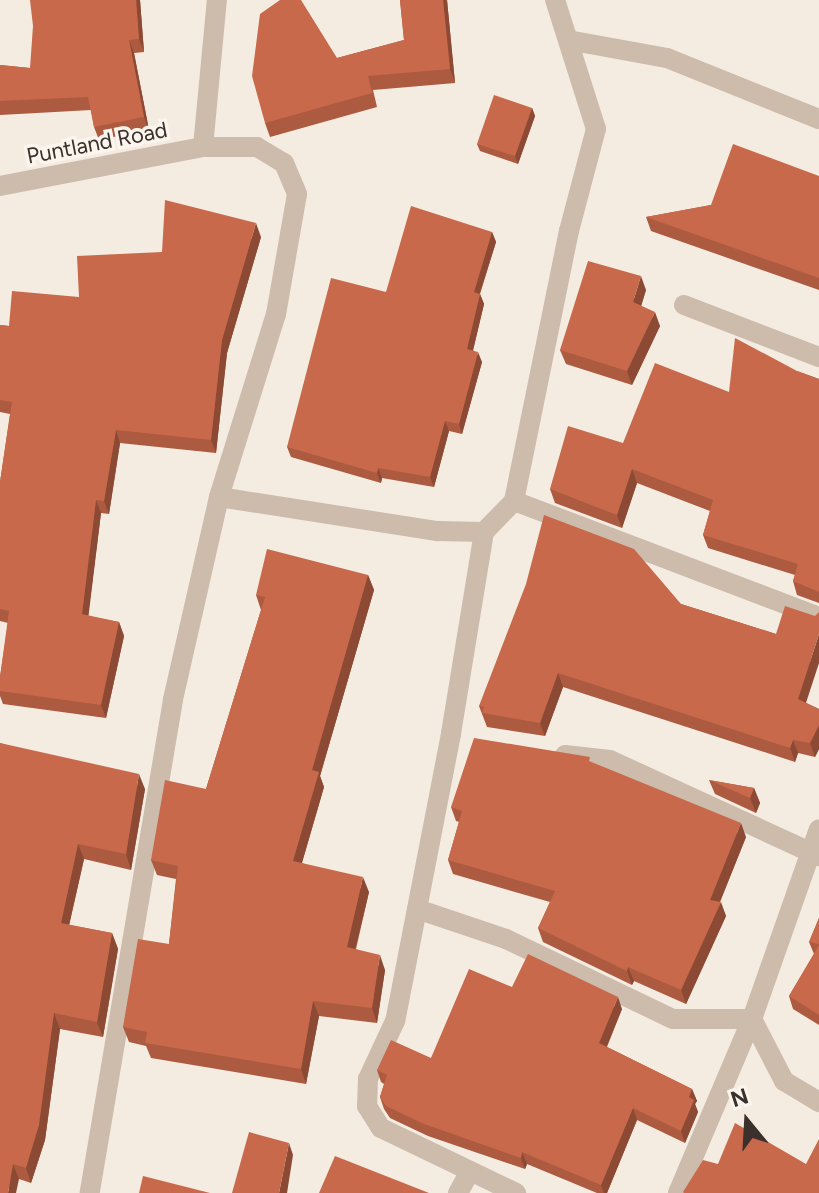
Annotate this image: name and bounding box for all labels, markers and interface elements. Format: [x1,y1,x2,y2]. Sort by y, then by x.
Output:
street label: Puntland Road [24,116,170,170]
north arrow [707,1081,787,1161]
text: N [727,1082,752,1113]

